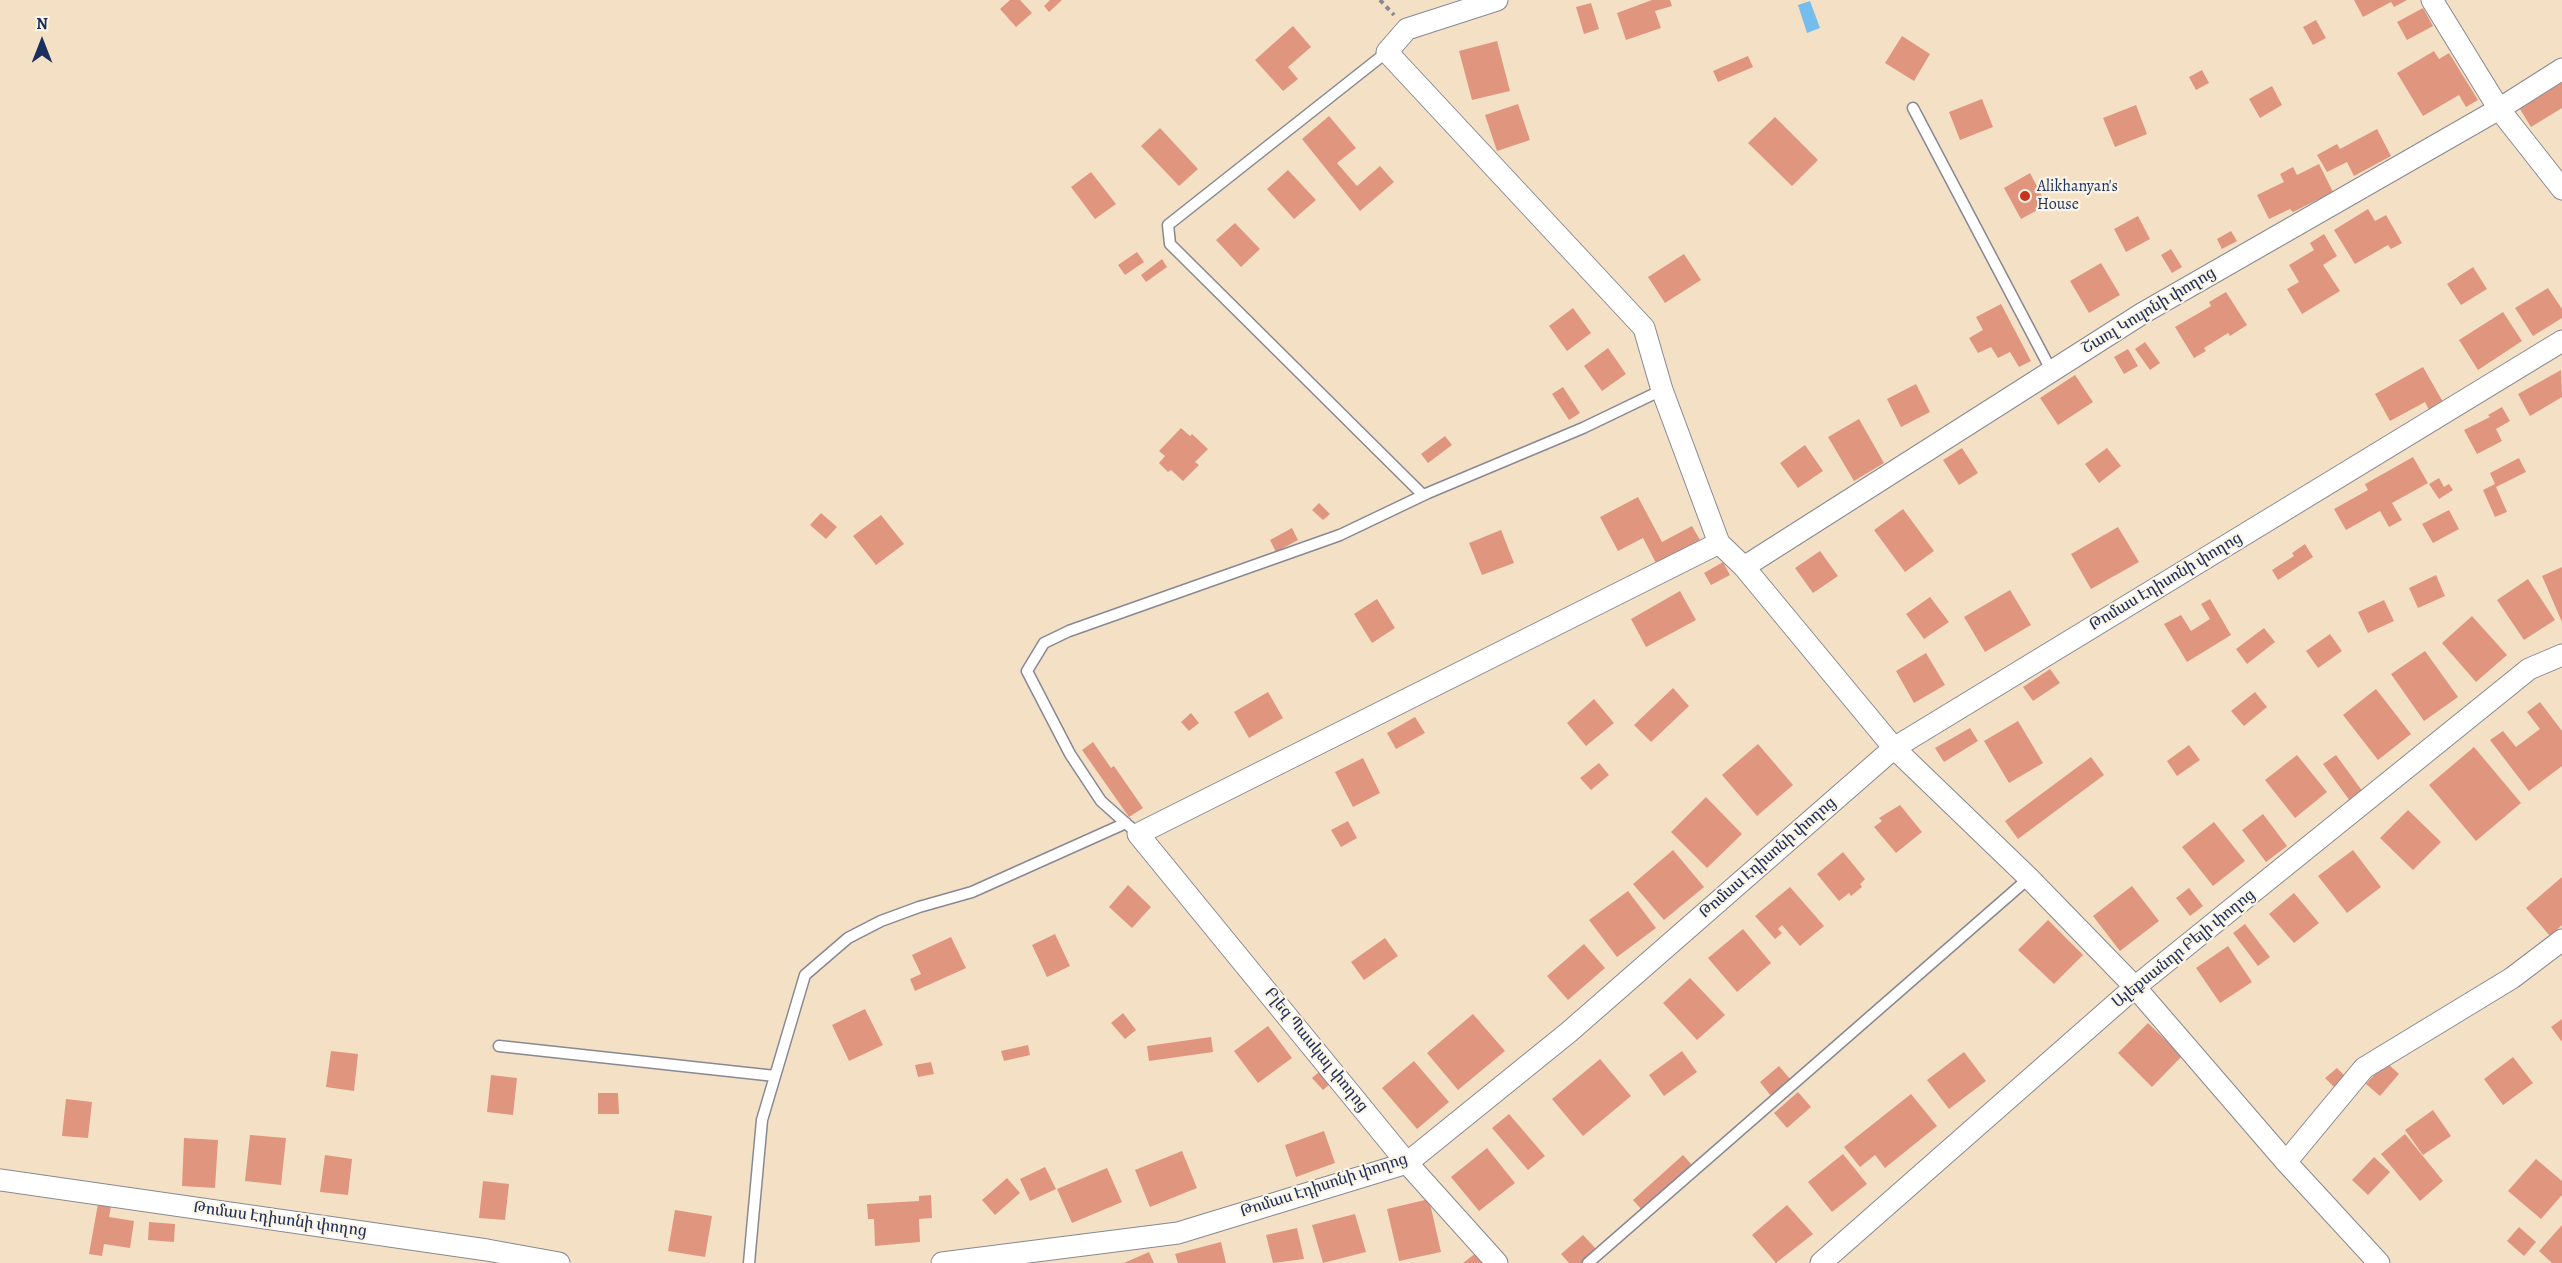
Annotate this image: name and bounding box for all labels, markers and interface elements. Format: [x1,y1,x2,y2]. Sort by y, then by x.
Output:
north arrow [12,12,72,72]
text: N [36,13,48,35]
place label: Alikhanyan's House [2037,177,2118,215]
marker: Alikhanyan's House [2018,189,2032,203]
street label: Շառլ Կուլոնի փողոց [2079,264,2219,358]
street label: Թոմաս Էդիսոնի փողոց [2086,529,2246,635]
street label: Թոմաս Էդիսոնի փողոց [1696,793,1840,923]
street label: Ալեքսանդր Բելի փողոց [2109,885,2259,1013]
street label: Բլեզ Պասկալ փողոց [1260,984,1372,1116]
street label: Թոմաս Էդիսոնի փողոց [1238,1150,1410,1222]
street label: Թոմաս Էդիսոնի փողոց [192,1198,368,1242]

